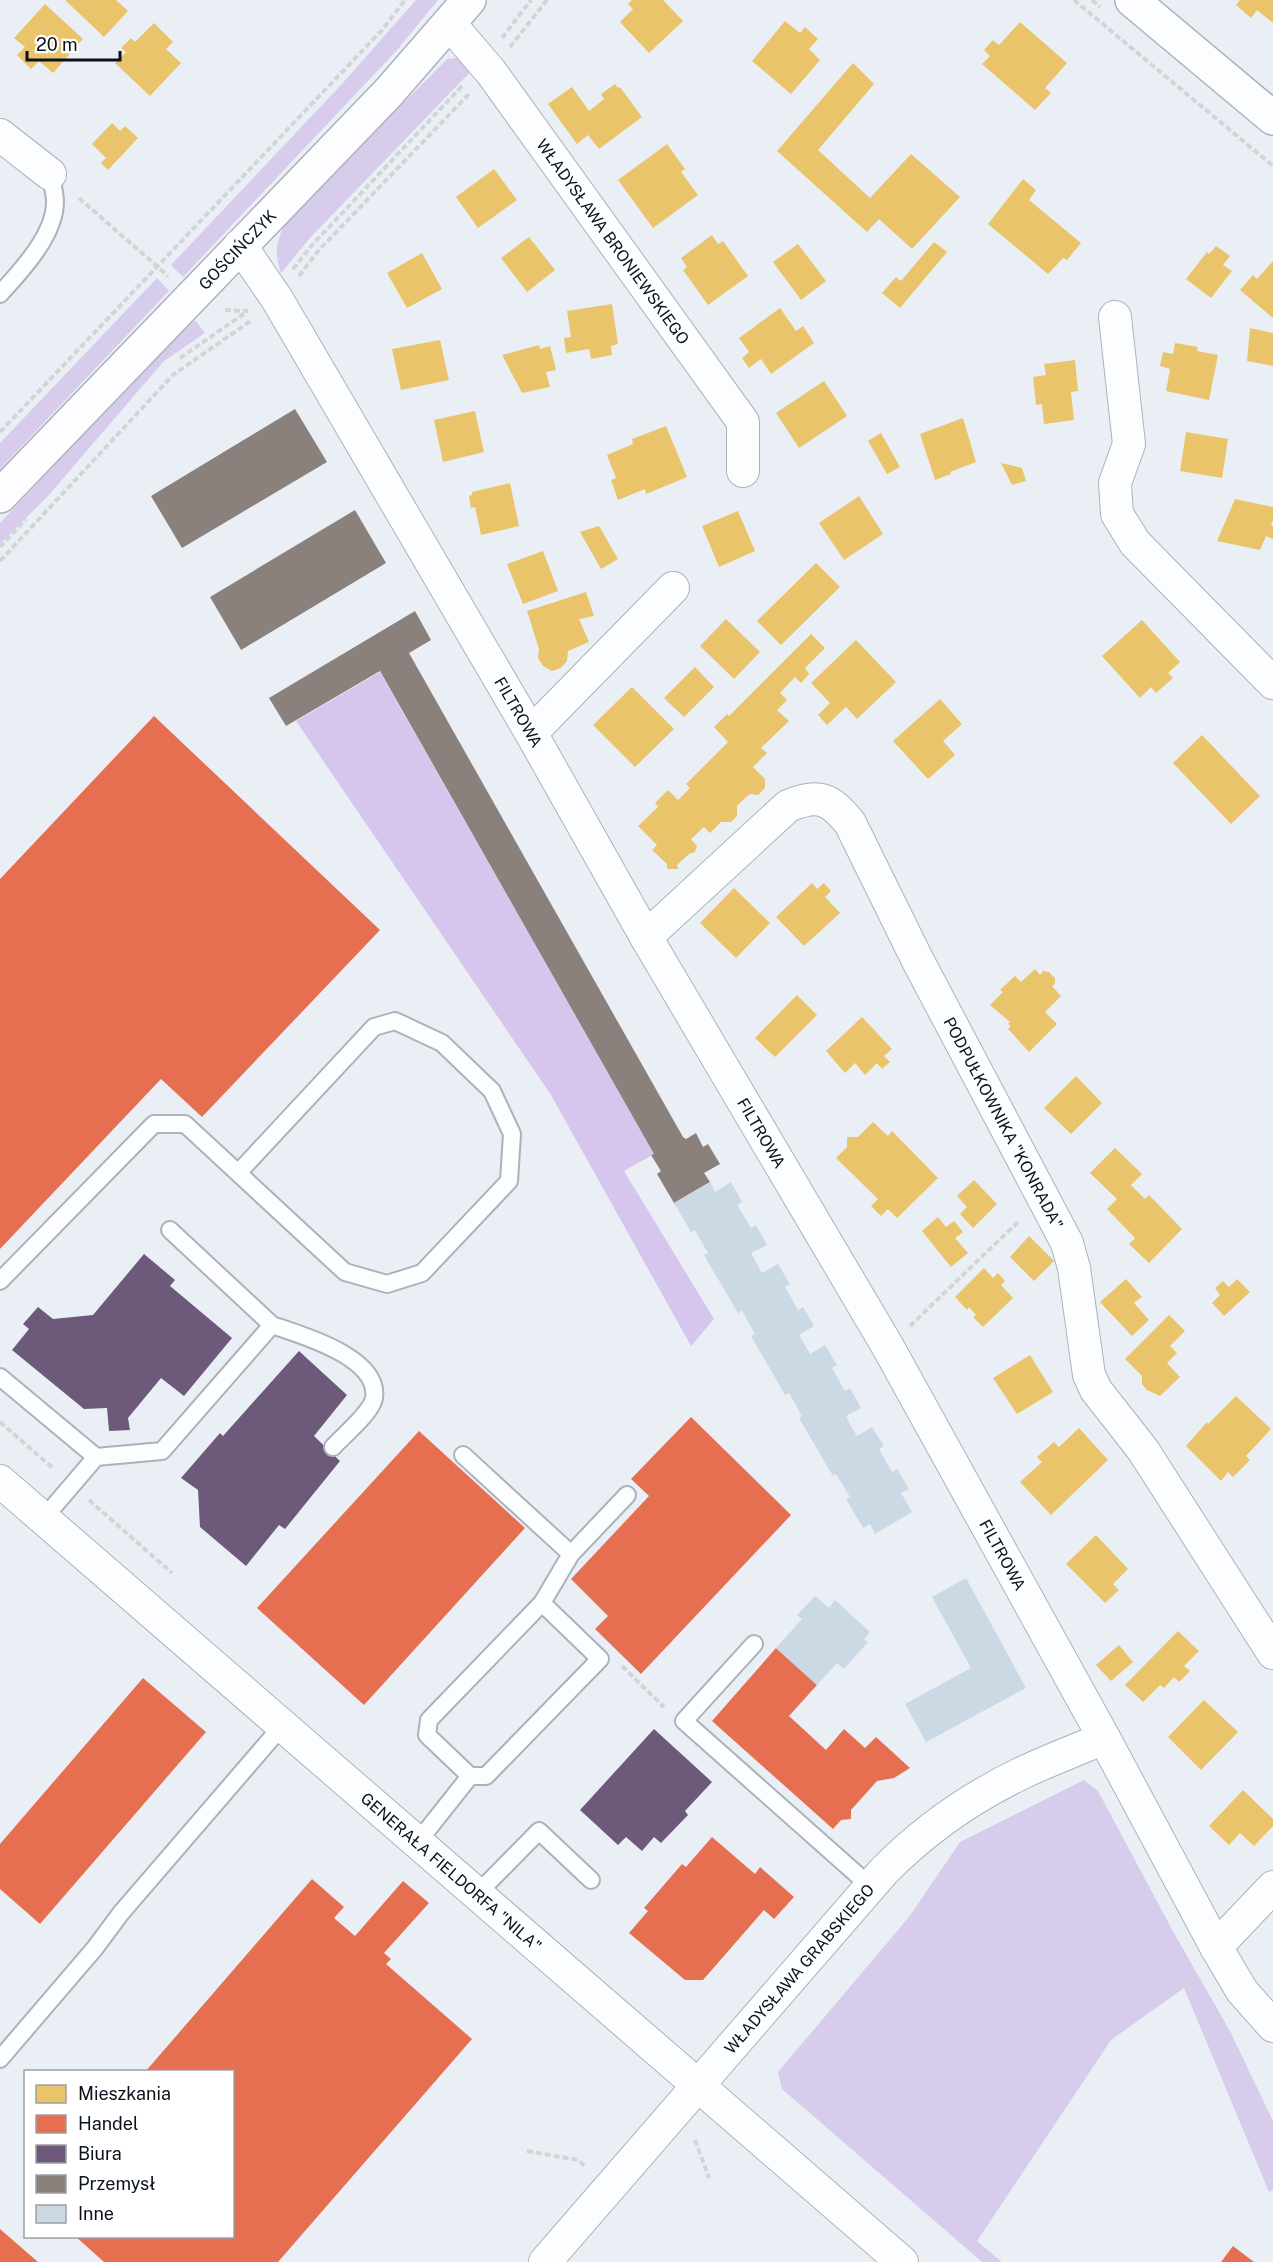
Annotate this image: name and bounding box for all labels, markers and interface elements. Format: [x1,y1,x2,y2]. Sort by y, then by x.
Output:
scale bar [27,24,120,62]
text: 20 m [36,34,78,55]
street label: WŁADYSŁAWA BRONIEWSKIEGO [532,135,693,348]
street label: GOŚCIŃCZYK [195,206,280,294]
street label: FILTROWA [490,674,546,751]
street label: PODPUŁKOWNIKA "KONRADA" [939,1014,1067,1233]
street label: FILTROWA [733,1095,789,1172]
street label: FILTROWA [975,1516,1030,1594]
street label: GENERAŁA FIELDORFA "NILA" [357,1789,545,1956]
street label: WŁADYSŁAWA GRABSKIEGO [721,1880,878,2058]
legend [24,2070,234,2238]
text: Mieszkania [78,2083,171,2104]
text: Handel [78,2113,138,2134]
text: Biura [78,2143,122,2164]
text: Przemysł [78,2173,156,2194]
text: Inne [78,2203,114,2224]

